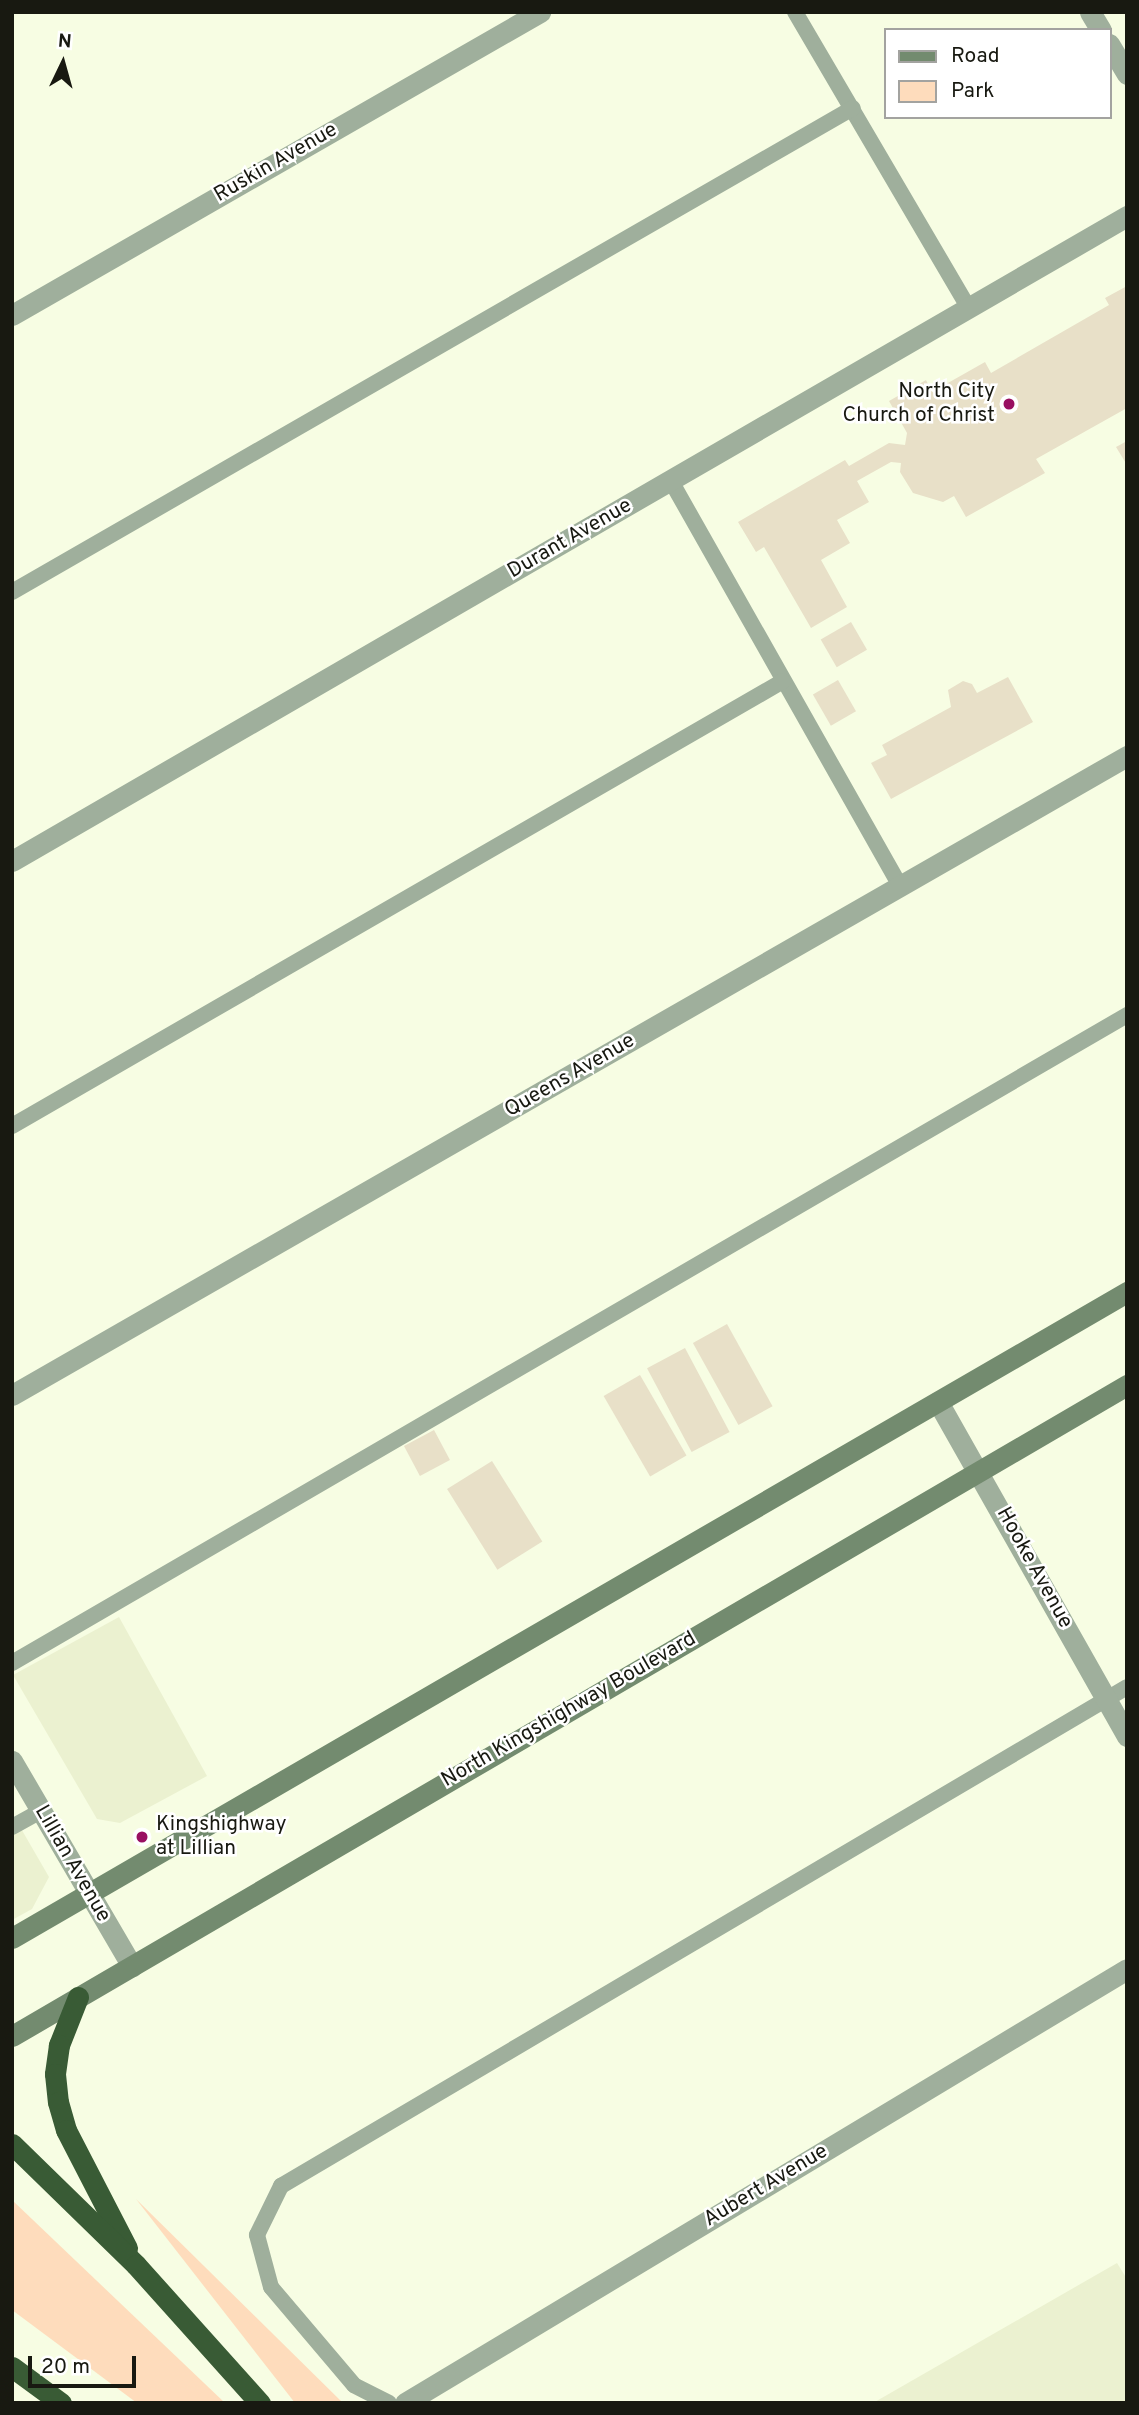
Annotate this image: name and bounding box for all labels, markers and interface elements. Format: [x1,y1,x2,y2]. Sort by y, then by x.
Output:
north arrow [28,28,98,98]
legend [884,28,1111,119]
text: N [57,30,73,55]
text: Road [951,43,1000,70]
text: Park [951,78,994,105]
street label: Ruskin Avenue [210,117,342,209]
place label: North City Church of Christ [843,379,995,429]
marker: North City Church of Christ [1001,396,1017,412]
street label: Durant Avenue [503,493,637,585]
street label: Queens Avenue [500,1028,640,1124]
street label: Hooke Avenue [990,1503,1078,1633]
street label: North Kingshighway Boulevard [437,1627,701,1793]
street label: Lillian Avenue [28,1801,116,1927]
place label: Kingshighway at Lillian [156,1812,287,1862]
marker: Kingshighway at Lillian [134,1829,150,1845]
street label: Aubert Avenue [699,2139,833,2233]
scale bar [32,2342,140,2386]
text: 20 m [41,2354,90,2381]

